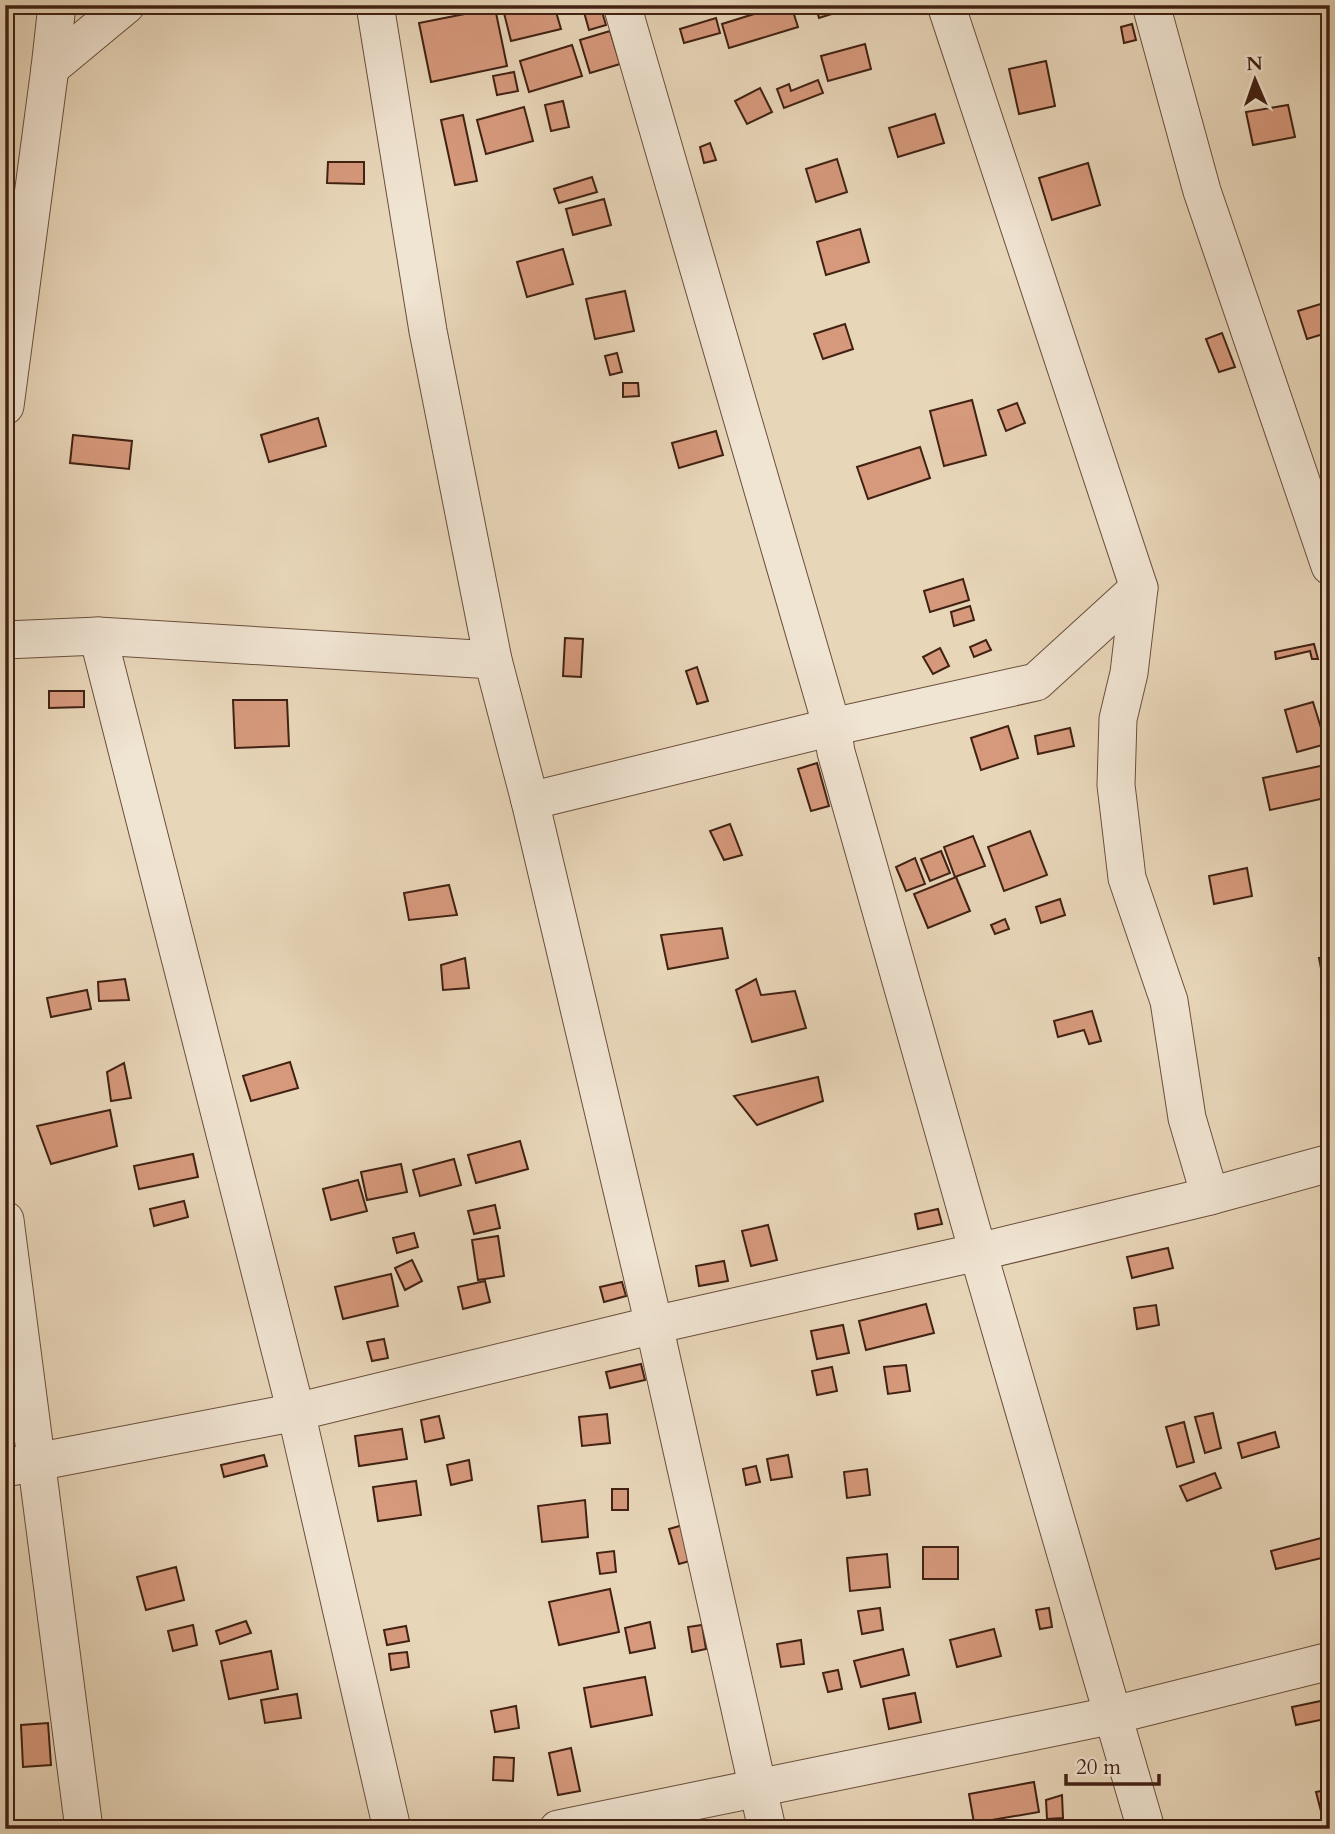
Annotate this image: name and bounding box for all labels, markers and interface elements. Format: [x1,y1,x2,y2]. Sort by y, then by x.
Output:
north arrow [1220,46,1290,116]
text: N [1246,51,1264,77]
scale bar [1066,1743,1158,1787]
text: 20 m [1076,1753,1121,1782]

